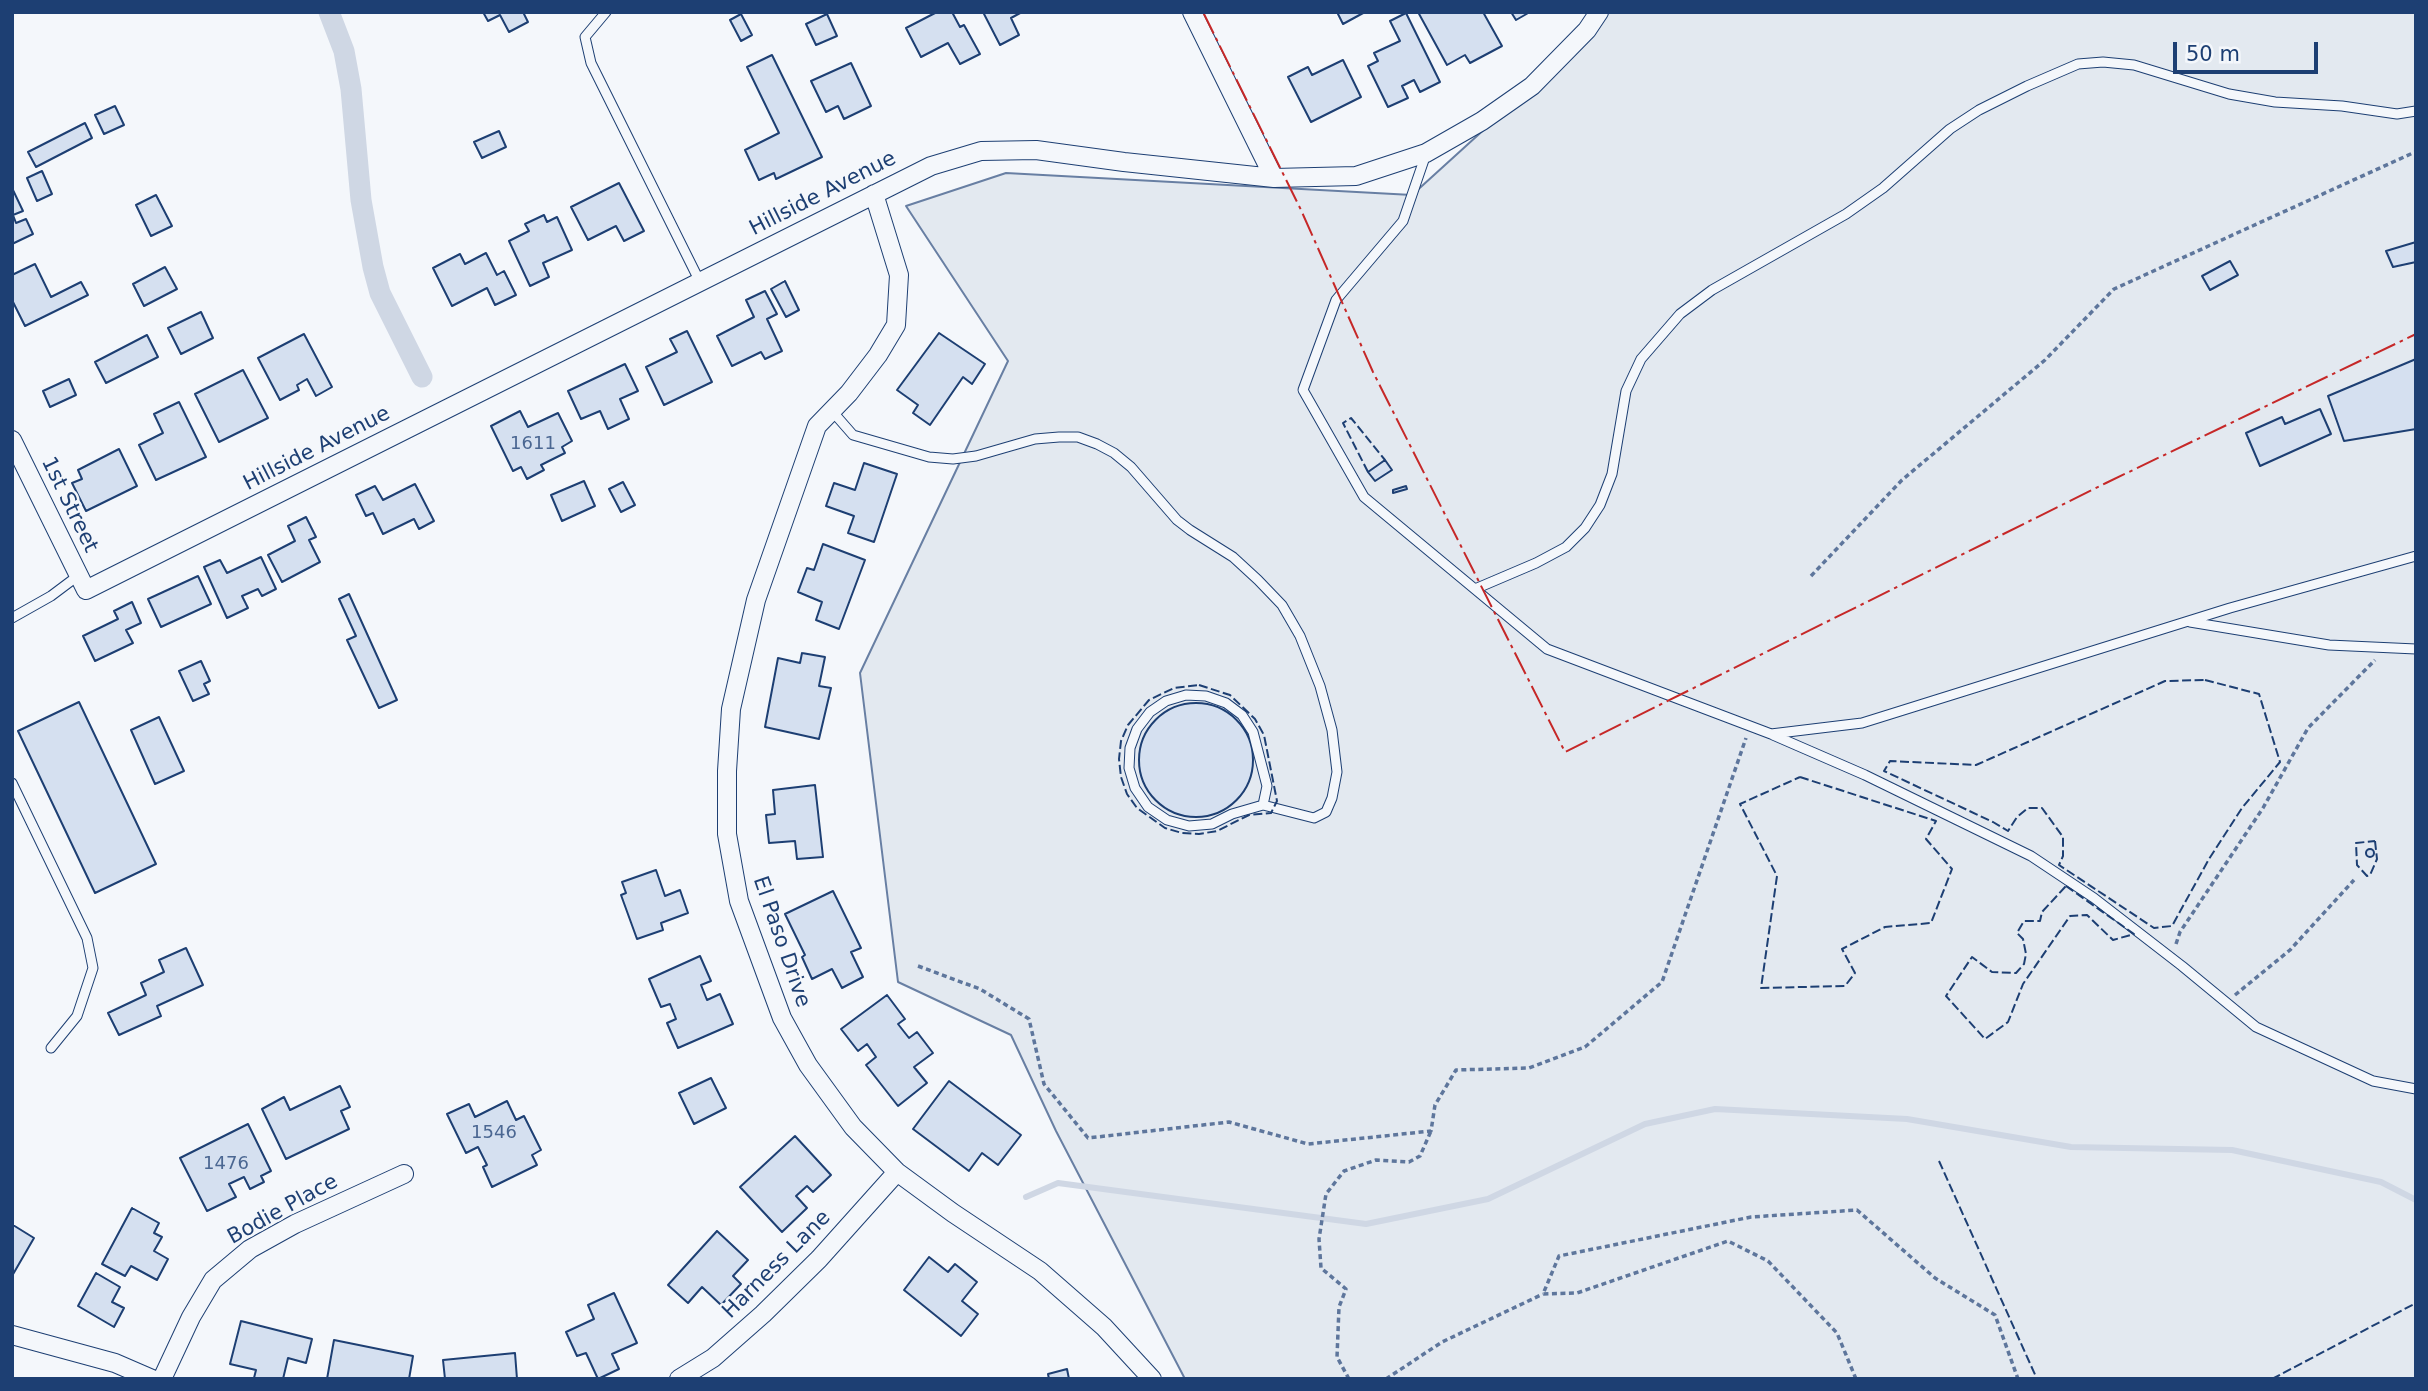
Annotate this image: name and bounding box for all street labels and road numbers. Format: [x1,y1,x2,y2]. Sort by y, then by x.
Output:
street label: Hillside Avenue [746,146,900,242]
street label: Hillside Avenue [240,401,394,497]
street label: 1st Street [35,453,103,557]
street label: El Paso Drive [747,873,815,1011]
street label: Bodie Place [224,1169,342,1251]
street label: Harness Lane [718,1206,836,1324]

